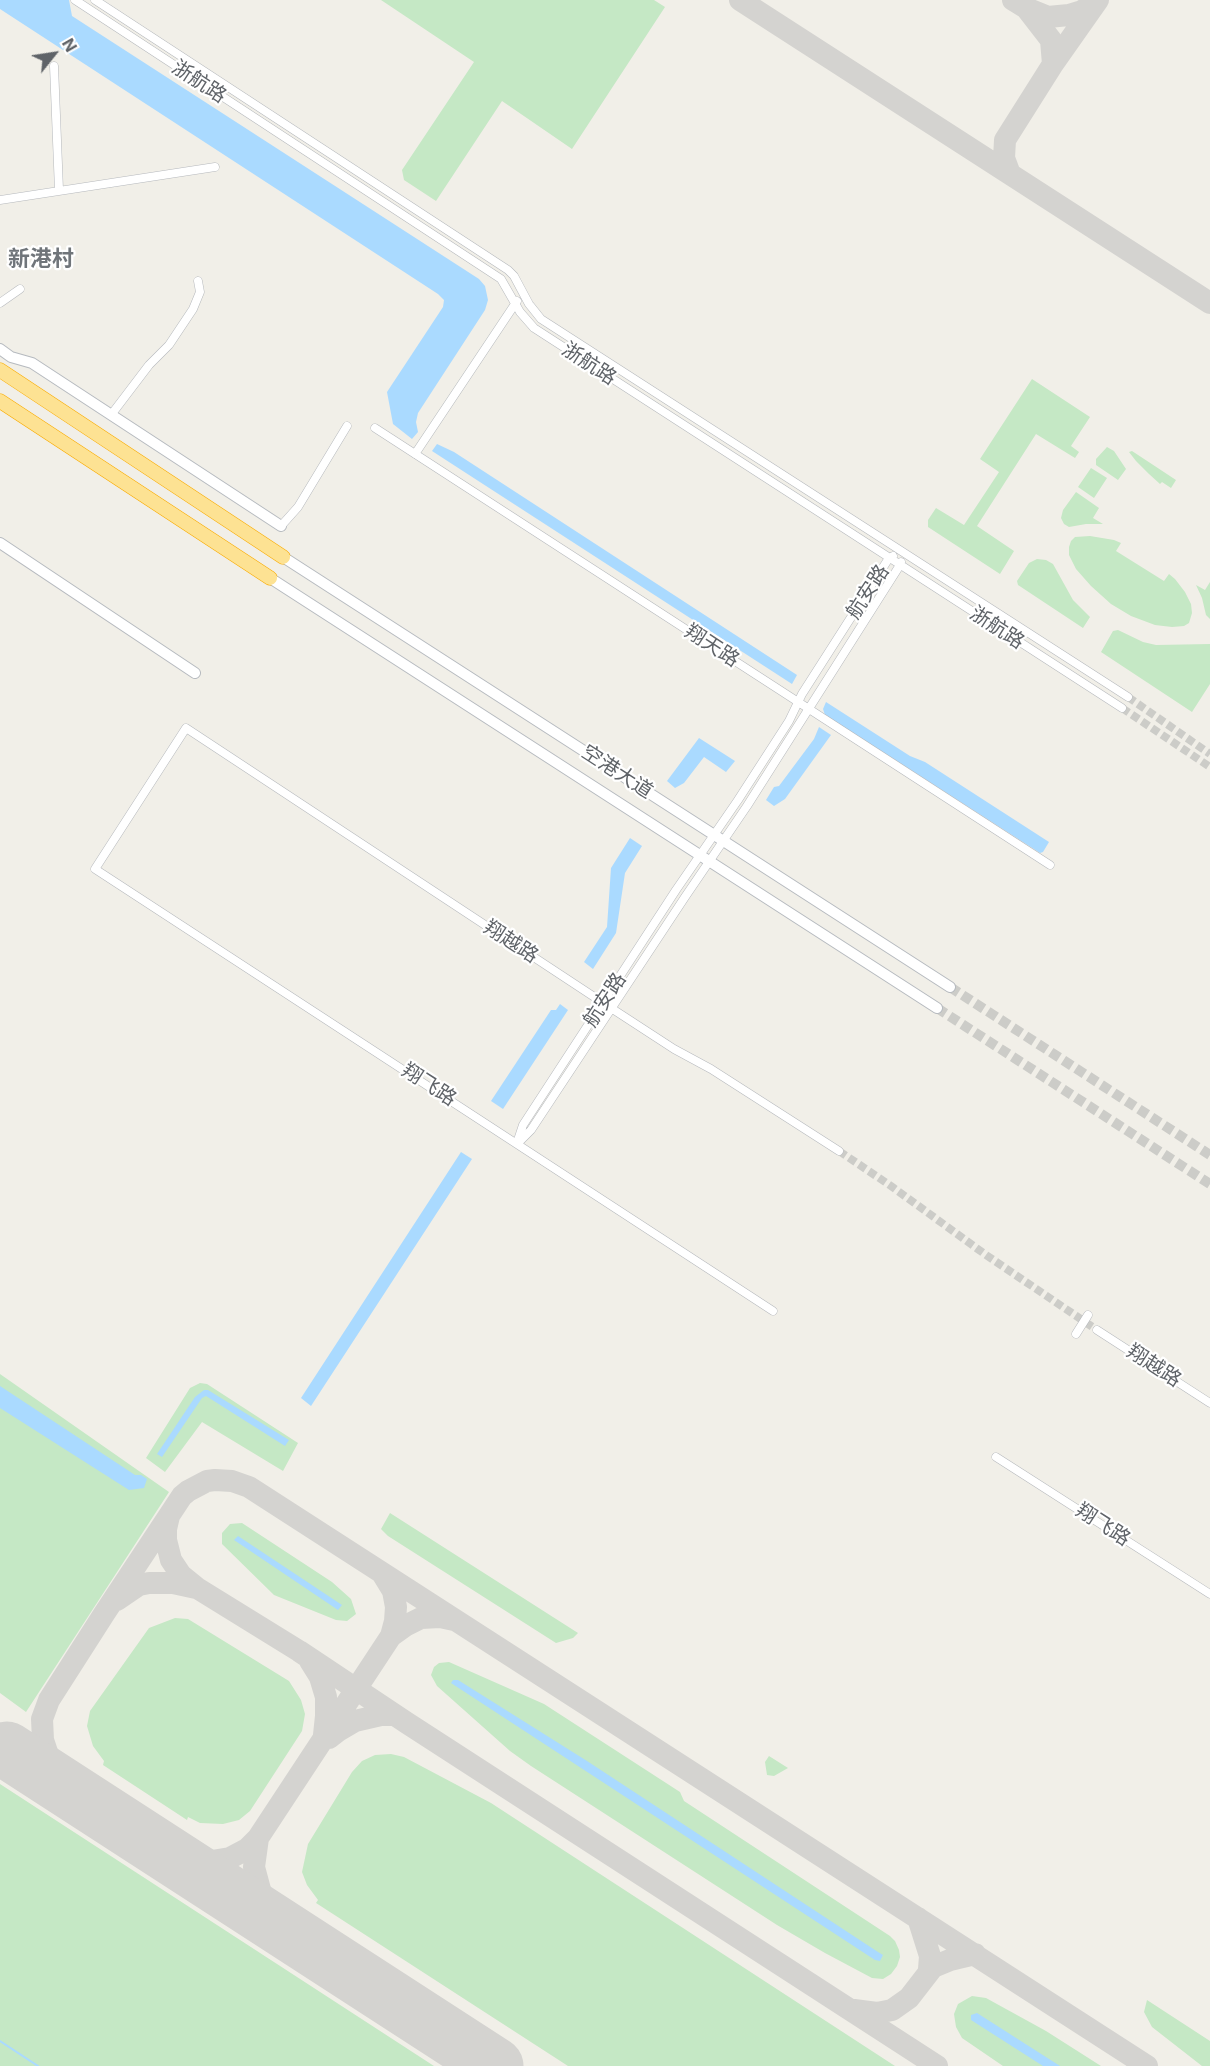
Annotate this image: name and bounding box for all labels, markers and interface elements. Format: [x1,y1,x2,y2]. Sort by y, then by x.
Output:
north arrow [24,24,84,84]
text: N [58,35,81,55]
street label: 浙航路 [167,56,231,108]
district label: 新港村 [8,246,74,272]
street label: 浙航路 [557,338,621,390]
street label: 航安路 [842,560,894,624]
street label: 浙航路 [965,602,1029,654]
street label: 翔天路 [680,620,744,672]
street label: 空港大道 [577,740,657,804]
street label: 翔越路 [479,916,543,968]
street label: 航安路 [579,968,631,1032]
street label: 翔飞路 [397,1059,461,1111]
street label: 翔越路 [1122,1340,1186,1392]
street label: 翔飞路 [1071,1499,1135,1551]

